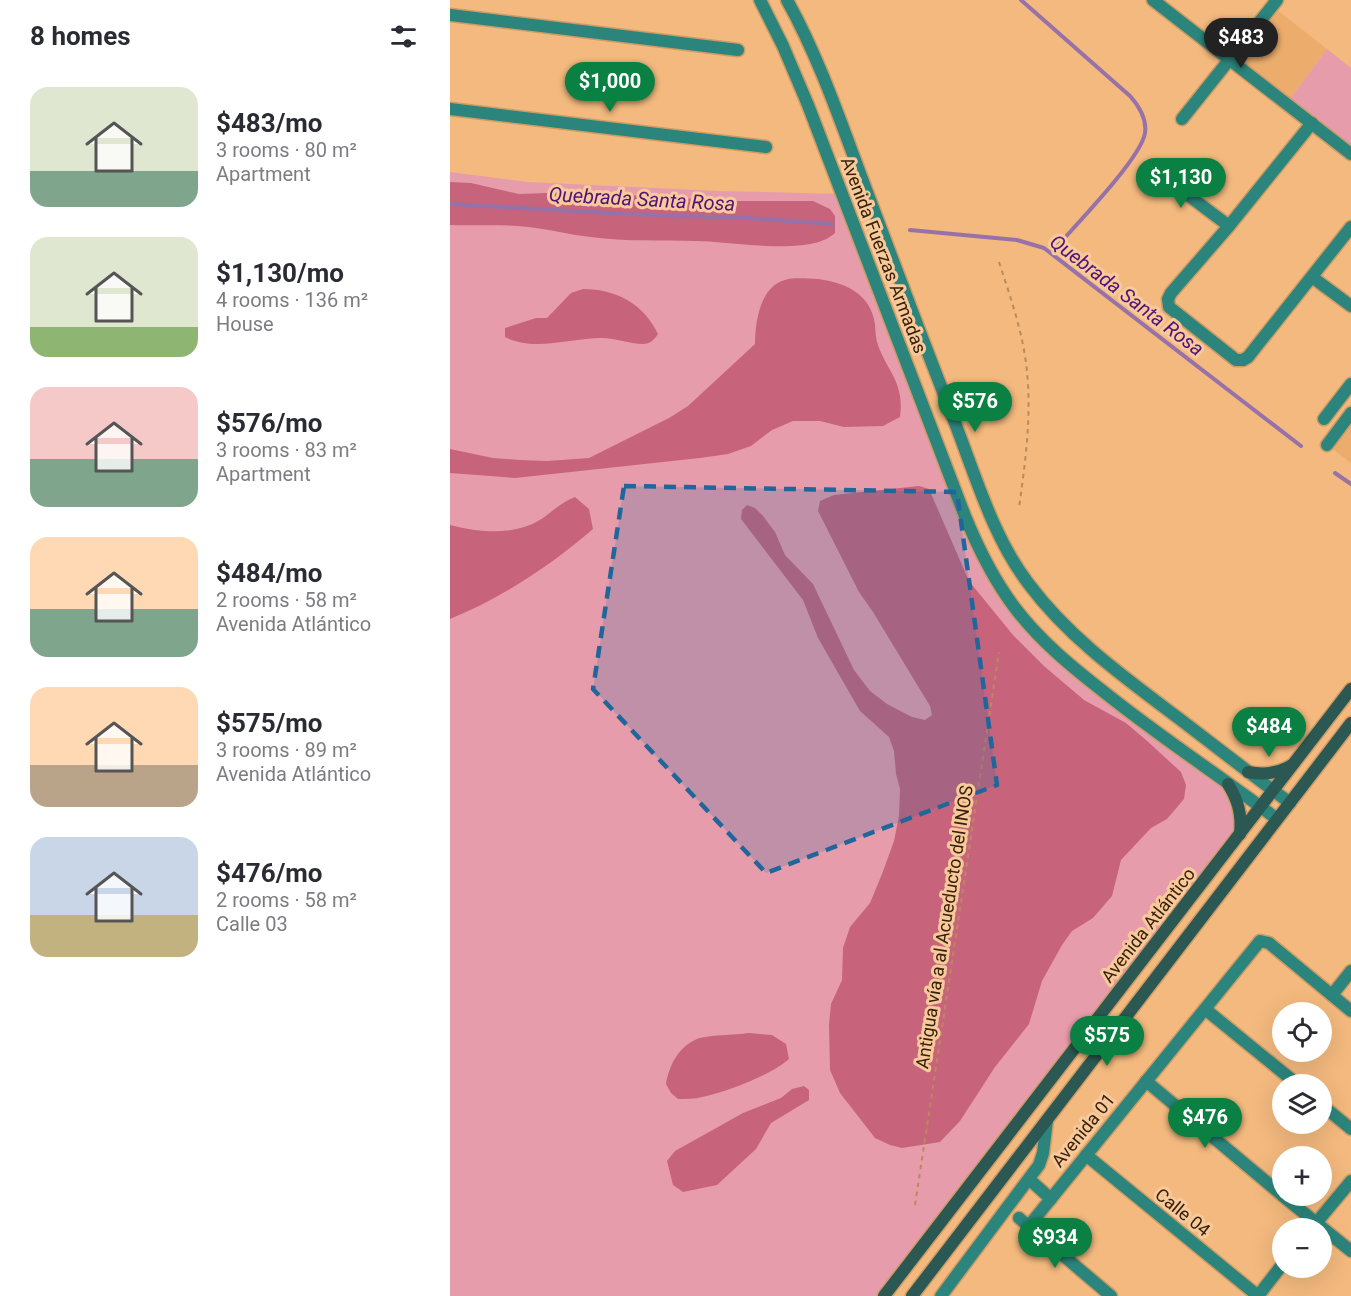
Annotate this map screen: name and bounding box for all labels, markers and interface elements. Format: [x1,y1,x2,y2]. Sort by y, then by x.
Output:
pin: $483 [1205,18,1277,69]
icon: filters [387,20,420,53]
text: 8 homes [30,21,131,51]
text: $483 [1218,25,1264,49]
pin: $1,000 [561,62,659,113]
text: $1,000 [579,69,641,93]
text: $483/mo [216,108,323,138]
icon: home [78,111,150,183]
text: 3 rooms · 80 m² [216,138,357,162]
street label: Avenida Fuerzas Armadas [837,154,931,356]
pin: $1,130 [1132,158,1230,209]
text: Apartment [216,162,311,186]
text: $1,130 [1150,165,1212,189]
water label: Quebrada Santa Rosa [548,182,736,216]
water label: Quebrada Santa Rosa [1045,229,1209,361]
text: $1,130/mo [216,258,344,288]
icon: home [78,261,150,333]
text: 4 rooms · 136 m² [216,288,368,312]
text: House [216,312,274,336]
pin: $576 [939,382,1011,433]
text: $576 [952,389,998,413]
text: $576/mo [216,408,323,438]
icon: home [78,411,150,483]
text: 3 rooms · 83 m² [216,438,357,462]
text: Apartment [216,462,311,486]
text: $484/mo [216,558,323,588]
icon: home [78,561,150,633]
text: 2 rooms · 58 m² [216,588,357,612]
text: Avenida Atlántico [216,612,371,636]
pin: $484 [1233,707,1305,758]
text: $575/mo [216,708,323,738]
icon: home [78,711,150,783]
text: $484 [1246,714,1292,738]
text: 3 rooms · 89 m² [216,738,357,762]
text: Avenida Atlántico [216,762,371,786]
street label: Antigua vía a al Acueducto del INOS [911,784,977,1070]
text: $476/mo [216,858,323,888]
icon: home [78,861,150,933]
street label: Avenida Atlántico [1097,863,1199,987]
text: 2 rooms · 58 m² [216,888,357,912]
text: Calle 03 [216,912,288,936]
map controls [1272,1002,1332,1278]
button: locate [1272,1002,1332,1062]
pin: $575 [1071,1016,1143,1067]
text: $575 [1084,1023,1130,1047]
button: layers [1272,1074,1332,1134]
street label: Avenida 01 [1047,1089,1119,1171]
pin: $476 [1169,1098,1241,1149]
text: $476 [1182,1105,1228,1129]
button: + [1272,1146,1332,1206]
street label: Calle 04 [1151,1184,1215,1240]
pin: $934 [1019,1218,1091,1269]
button: − [1272,1218,1332,1278]
text: $934 [1032,1225,1078,1249]

